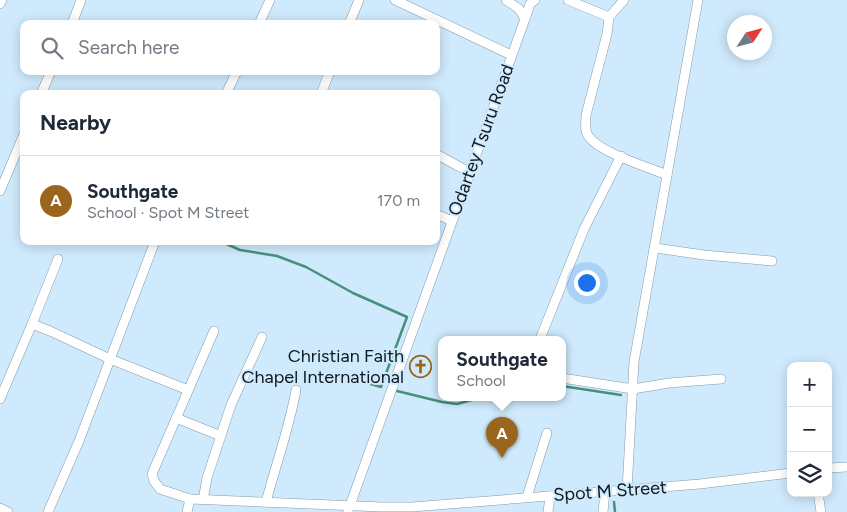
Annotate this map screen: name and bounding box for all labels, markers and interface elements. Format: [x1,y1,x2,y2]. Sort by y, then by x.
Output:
north arrow [727,15,772,60]
search box [20,20,440,75]
icon: search [38,34,66,62]
text: Search here [78,36,180,59]
street label: Odartey Tsuru Road [443,61,519,219]
text: Nearby [40,110,111,135]
text: Southgate [87,180,178,203]
text: A [50,191,62,210]
text: 170 m [377,191,420,210]
text: School · Spot M Street [87,203,249,222]
your location [574,270,600,296]
popup [438,336,566,401]
place label: Christian Faith Chapel International [242,345,404,388]
text: Southgate [456,348,548,371]
church icon: Christian Faith Chapel International [408,354,432,378]
map controls [787,362,832,497]
button: + [787,362,832,407]
text: School [456,371,506,390]
button: − [787,407,832,452]
pin: A [486,417,518,458]
button: layers [787,452,832,497]
street label: Spot M Street [553,476,668,506]

